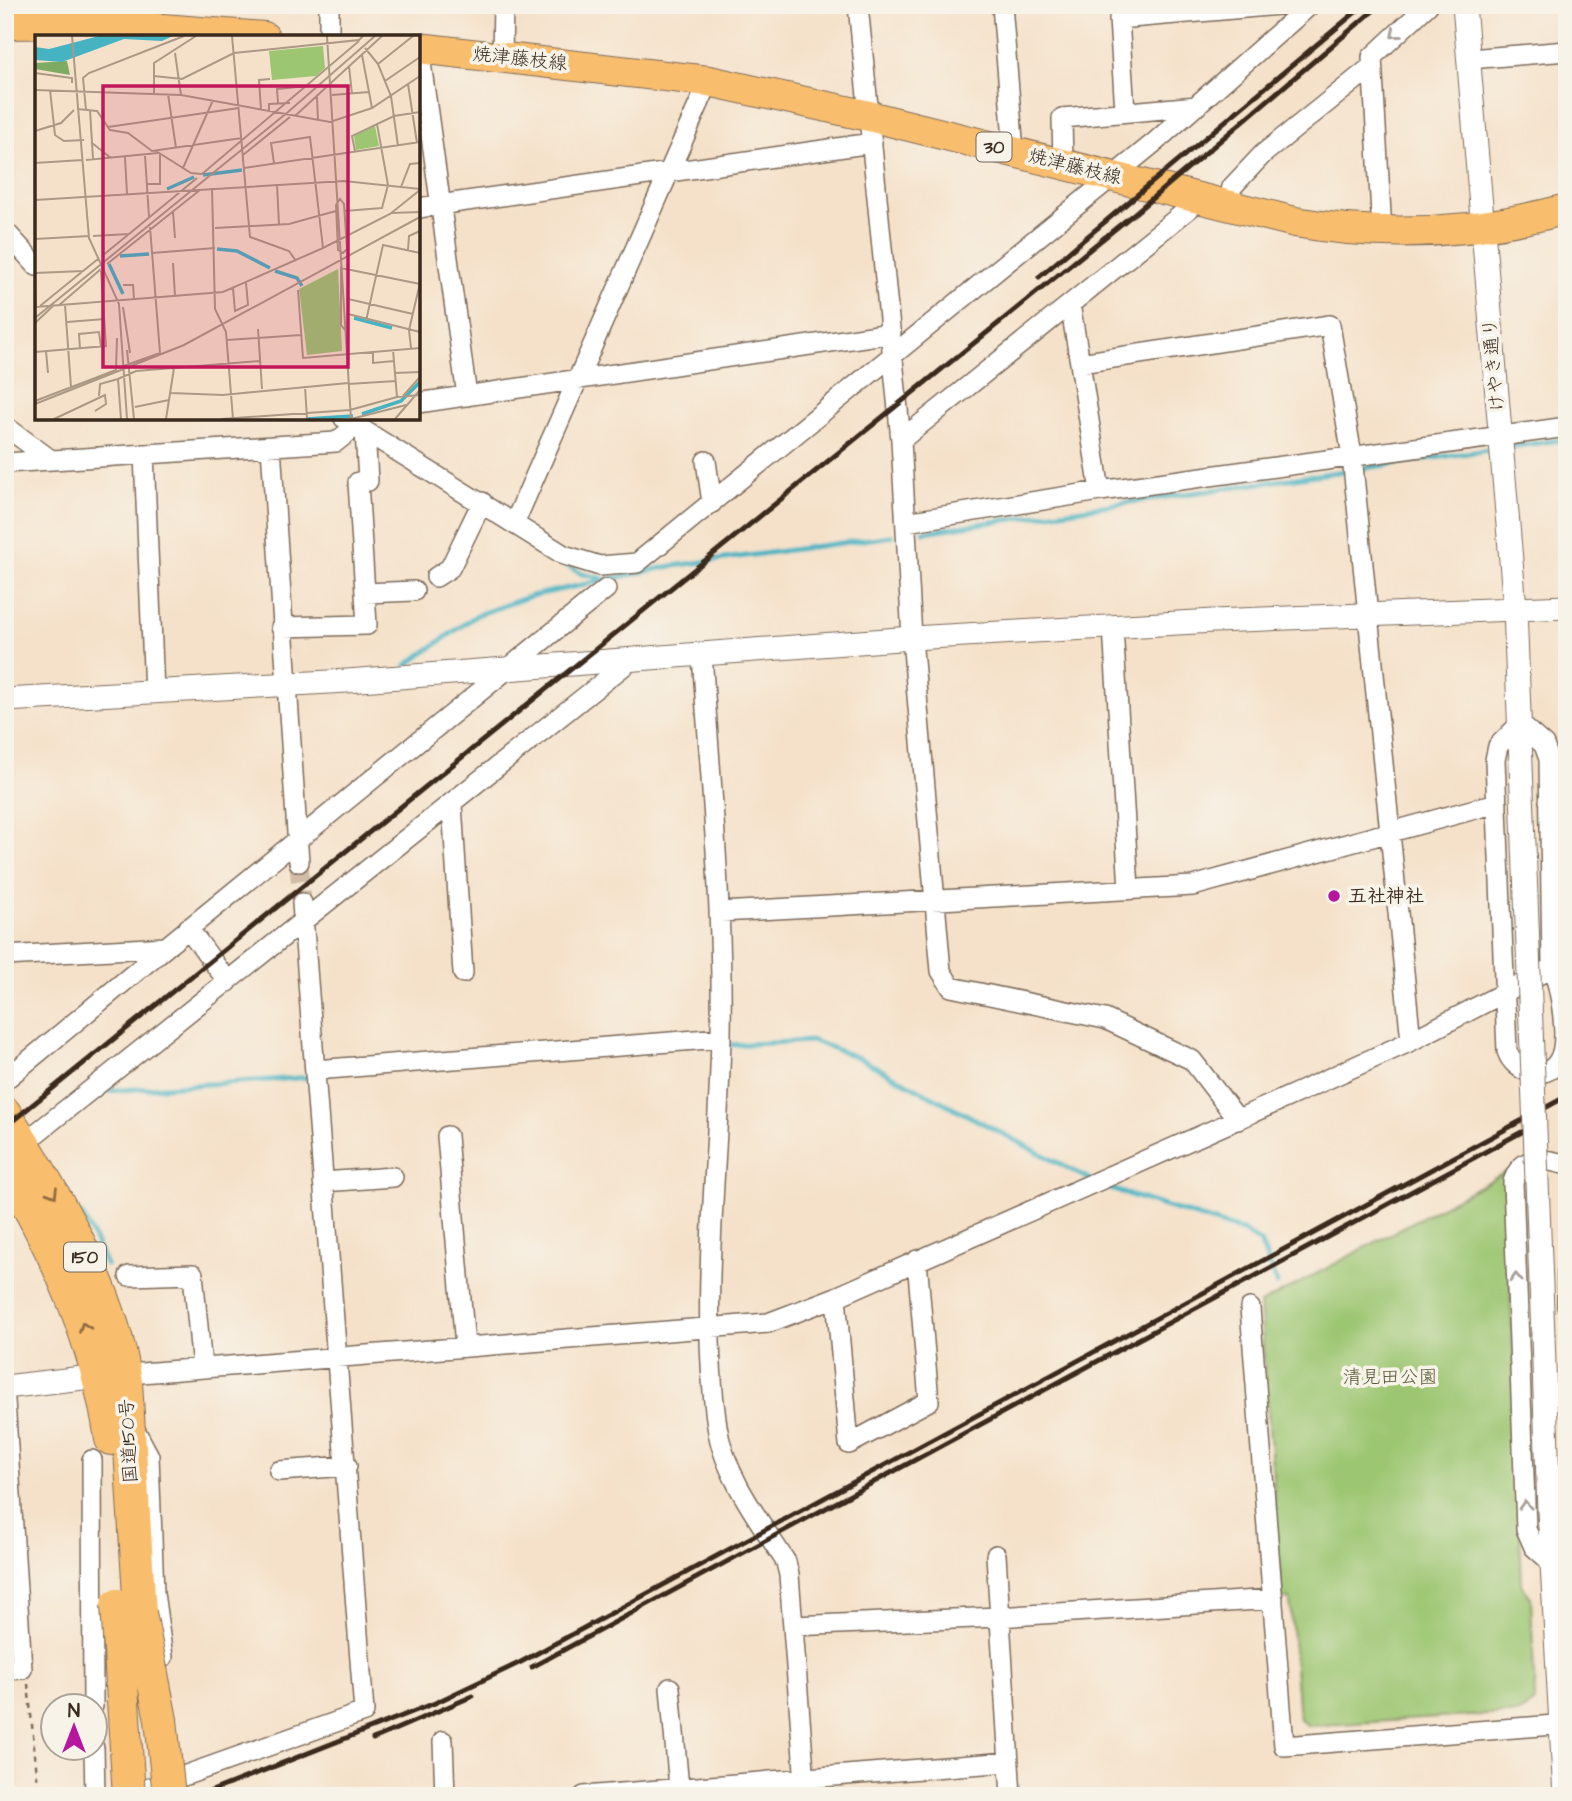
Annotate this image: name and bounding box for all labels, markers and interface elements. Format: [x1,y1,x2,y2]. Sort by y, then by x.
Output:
one-way arrow [1390,26,1403,38]
inset map [35,35,420,420]
street label: 焼津藤枝線 [471,41,569,77]
road number: 30 [976,132,1012,162]
street label: 焼津藤枝線 [1026,142,1124,192]
street label: けやき通り [1476,316,1512,414]
place label: 五社神社 [1348,883,1424,910]
marker: 五社神社 [1326,888,1342,904]
one-way arrow [45,1185,58,1198]
road number: 150 [64,1242,106,1272]
one-way arrow [1509,1272,1524,1283]
one-way arrow [79,1322,93,1334]
park label: 清見田公園 [1342,1364,1438,1391]
street label: 国道150号 [113,1398,145,1484]
one-way arrow [1517,1499,1532,1510]
north arrow [38,1692,108,1762]
text: N [68,1698,80,1725]

